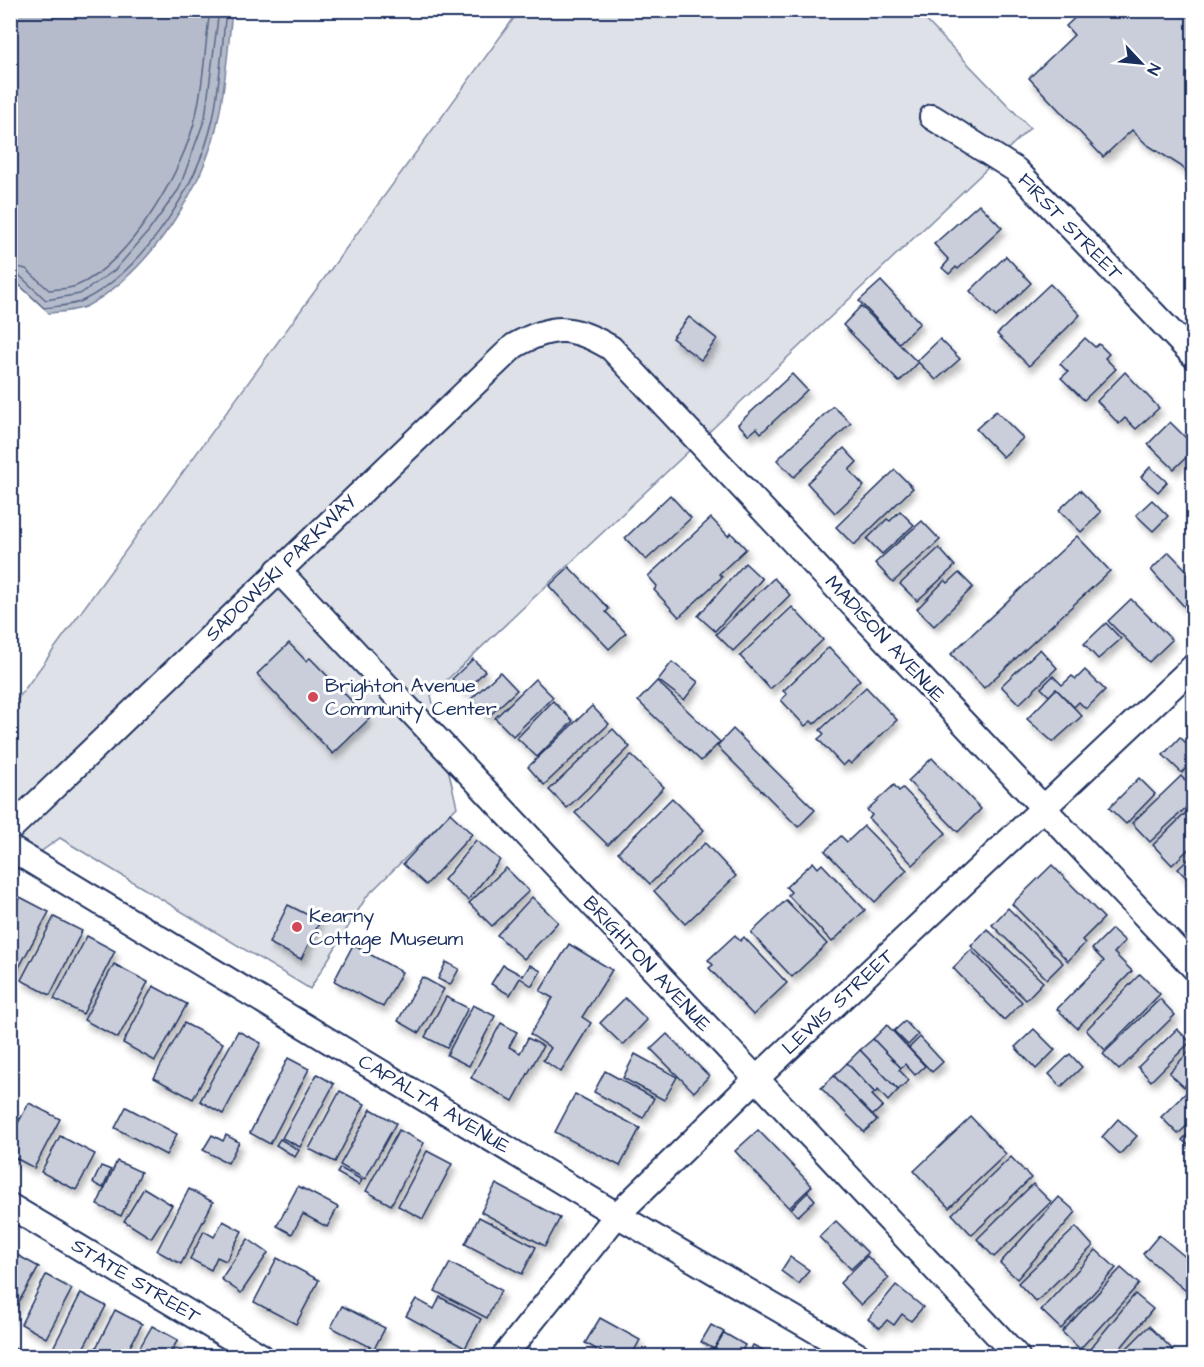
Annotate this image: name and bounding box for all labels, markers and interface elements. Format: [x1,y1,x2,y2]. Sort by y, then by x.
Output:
north arrow [1111,33,1171,93]
text: N [1141,60,1166,78]
street label: FIRST STREET [1011,167,1129,288]
street label: SADOWSKI PARKWAY [199,488,363,648]
street label: MADISON AVENUE [819,569,952,709]
place label: Brighton Avenue Community Center [325,672,497,724]
marker: Brighton Avenue Community Center [306,690,320,704]
street label: BRIGHTON AVENUE [577,890,718,1038]
place label: Kearny Cottage Museum [309,902,464,954]
marker: Kearny Cottage Museum [290,920,304,934]
street label: LEWIS STREET [776,942,901,1061]
street label: CAPALTA AVENUE [353,1048,515,1160]
street label: STATE STREET [66,1231,206,1331]

